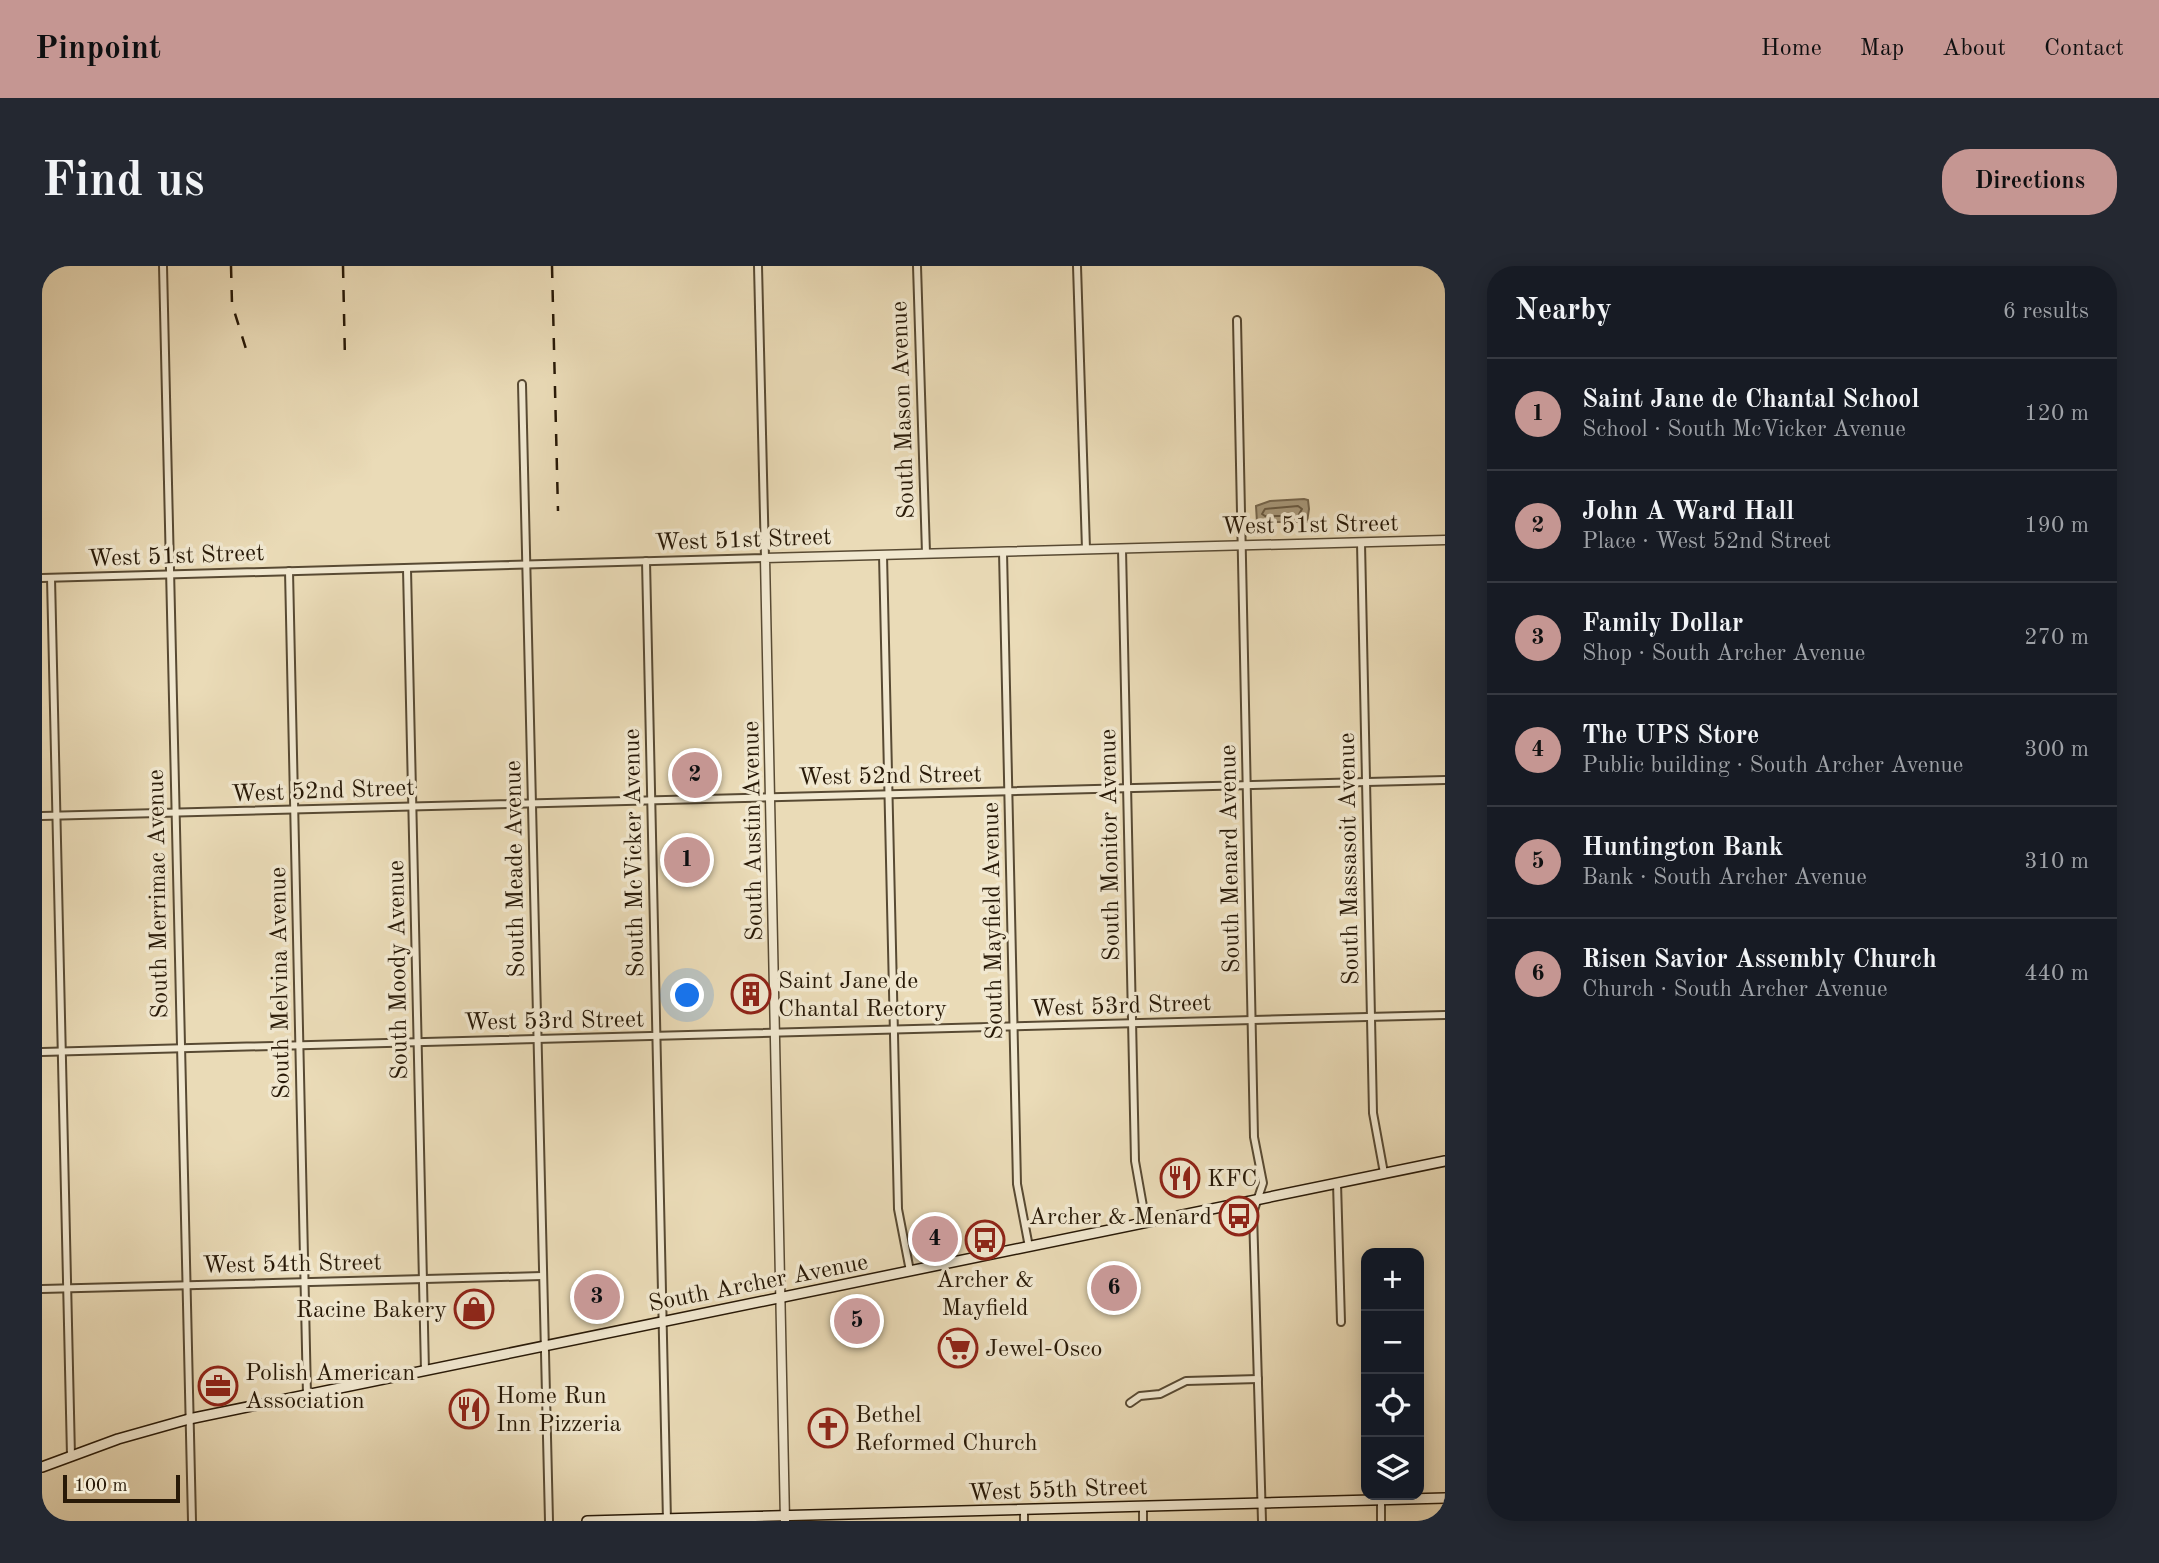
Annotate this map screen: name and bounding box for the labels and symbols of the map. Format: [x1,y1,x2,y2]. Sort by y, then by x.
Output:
street label: South Mason Avenue [888,301,920,519]
street label: West 51st Street [1221,512,1399,540]
street label: West 51st Street [654,526,832,556]
street label: West 51st Street [87,542,265,572]
street label: South Austin Avenue [740,721,768,941]
street label: South McVicker Avenue [621,728,649,978]
street label: South Monitor Avenue [1097,729,1125,961]
street label: South Massasoit Avenue [1336,732,1364,985]
street label: South Menard Avenue [1217,744,1245,974]
pin: 2 [672,749,718,801]
street label: South Meade Avenue [502,760,530,978]
street label: West 52nd Street [798,763,982,791]
street label: South Merrimac Avenue [145,769,173,1019]
street label: West 52nd Street [231,777,415,807]
street label: South Mayfield Avenue [980,802,1008,1040]
pin: 1 [664,834,710,886]
street label: South Moody Avenue [385,860,413,1080]
street label: South Melvina Avenue [267,867,295,1099]
place label: Saint Jane de Chantal Rectory [778,970,947,1022]
building icon: Saint Jane de Chantal Rectory [730,973,772,1015]
your location [670,978,704,1012]
street label: West 53rd Street [1030,992,1212,1022]
street label: West 53rd Street [464,1008,644,1036]
restaurant icon: KFC [1159,1157,1201,1199]
place label: KFC [1207,1168,1257,1192]
bus stop icon: Archer & Menard [1218,1195,1260,1237]
place label: Archer & Menard [1029,1206,1212,1230]
pin: 4 [912,1213,958,1265]
bus stop icon: Archer & Mayfield [964,1219,1006,1261]
street label: West 54th Street [202,1251,382,1279]
street label: South Archer Avenue [646,1251,870,1317]
pin: 6 [1091,1262,1137,1314]
place label: Archer & Mayfield [936,1269,1034,1321]
pin: 3 [574,1271,620,1323]
shop icon: Racine Bakery [453,1288,495,1330]
pin: 5 [834,1295,880,1347]
place label: Racine Bakery [296,1299,447,1323]
supermarket icon: Jewel-Osco [937,1327,979,1369]
place label: Jewel-Osco [985,1338,1102,1362]
place label: Polish American Association [245,1362,415,1414]
office icon: Polish American Association [197,1365,239,1407]
place label: Home Run Inn Pizzeria [496,1385,621,1437]
restaurant icon: Home Run Inn Pizzeria [448,1388,490,1430]
place label: Bethel Reformed Church [855,1404,1038,1456]
church icon: Bethel Reformed Church [807,1407,849,1449]
scale bar [63,1472,180,1504]
street label: West 55th Street [968,1476,1148,1506]

